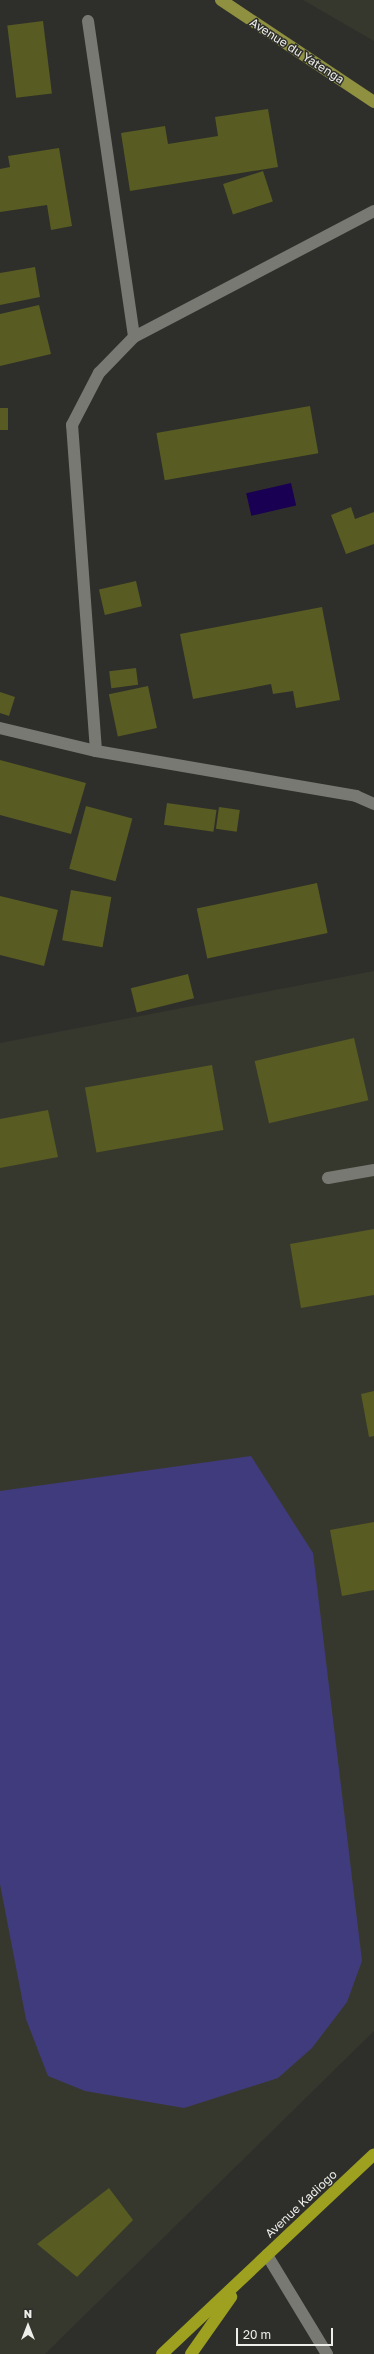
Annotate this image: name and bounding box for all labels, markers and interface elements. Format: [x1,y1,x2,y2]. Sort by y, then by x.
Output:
street label: Avenue du Yatenga [247,15,347,87]
street label: Avenue Kadiogo [262,2167,340,2241]
north arrow [8,2306,48,2346]
text: N [24,2307,32,2320]
scale bar [238,2320,335,2346]
text: 20 m [243,2327,271,2342]

